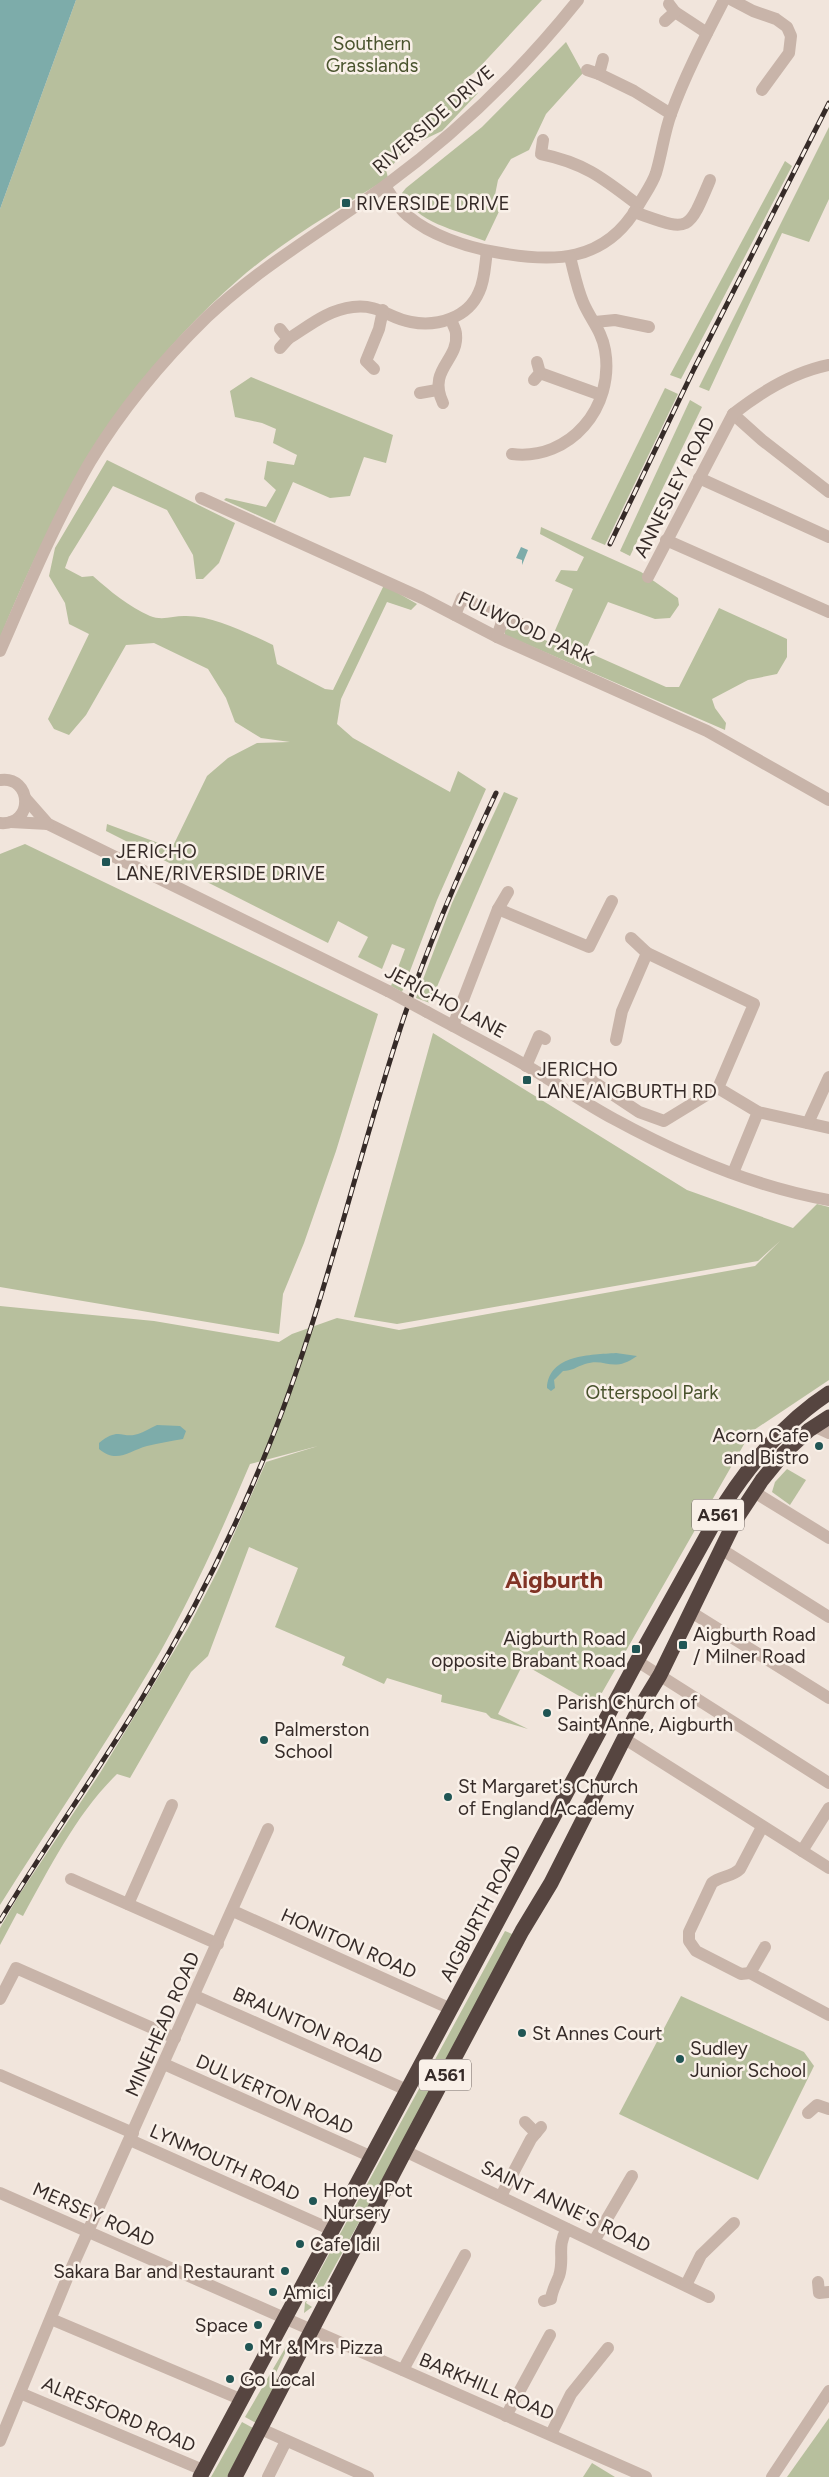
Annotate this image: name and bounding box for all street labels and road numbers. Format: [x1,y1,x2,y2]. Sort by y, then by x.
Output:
street label: RIVERSIDE DRIVE [368,60,499,178]
street label: ANNESLEY ROAD [629,413,720,562]
street label: FULWOOD PARK [455,586,597,669]
street label: JERICHO LANE [381,960,510,1043]
road number: A561 [692,1500,744,1530]
street label: AIGBURTH ROAD [435,1841,526,1985]
street label: HONITON ROAD [277,1903,420,1984]
street label: MINEHEAD ROAD [120,1948,205,2100]
street label: BRAUNTON ROAD [229,1982,386,2069]
street label: DULVERTON ROAD [193,2049,357,2140]
road number: A561 [419,2060,471,2090]
street label: LYNMOUTH ROAD [146,2119,303,2206]
street label: SAINT ANNE'S ROAD [477,2155,654,2258]
street label: MERSEY ROAD [29,2177,158,2252]
street label: BARKHILL ROAD [416,2348,558,2425]
street label: ALRESFORD ROAD [38,2372,199,2457]

